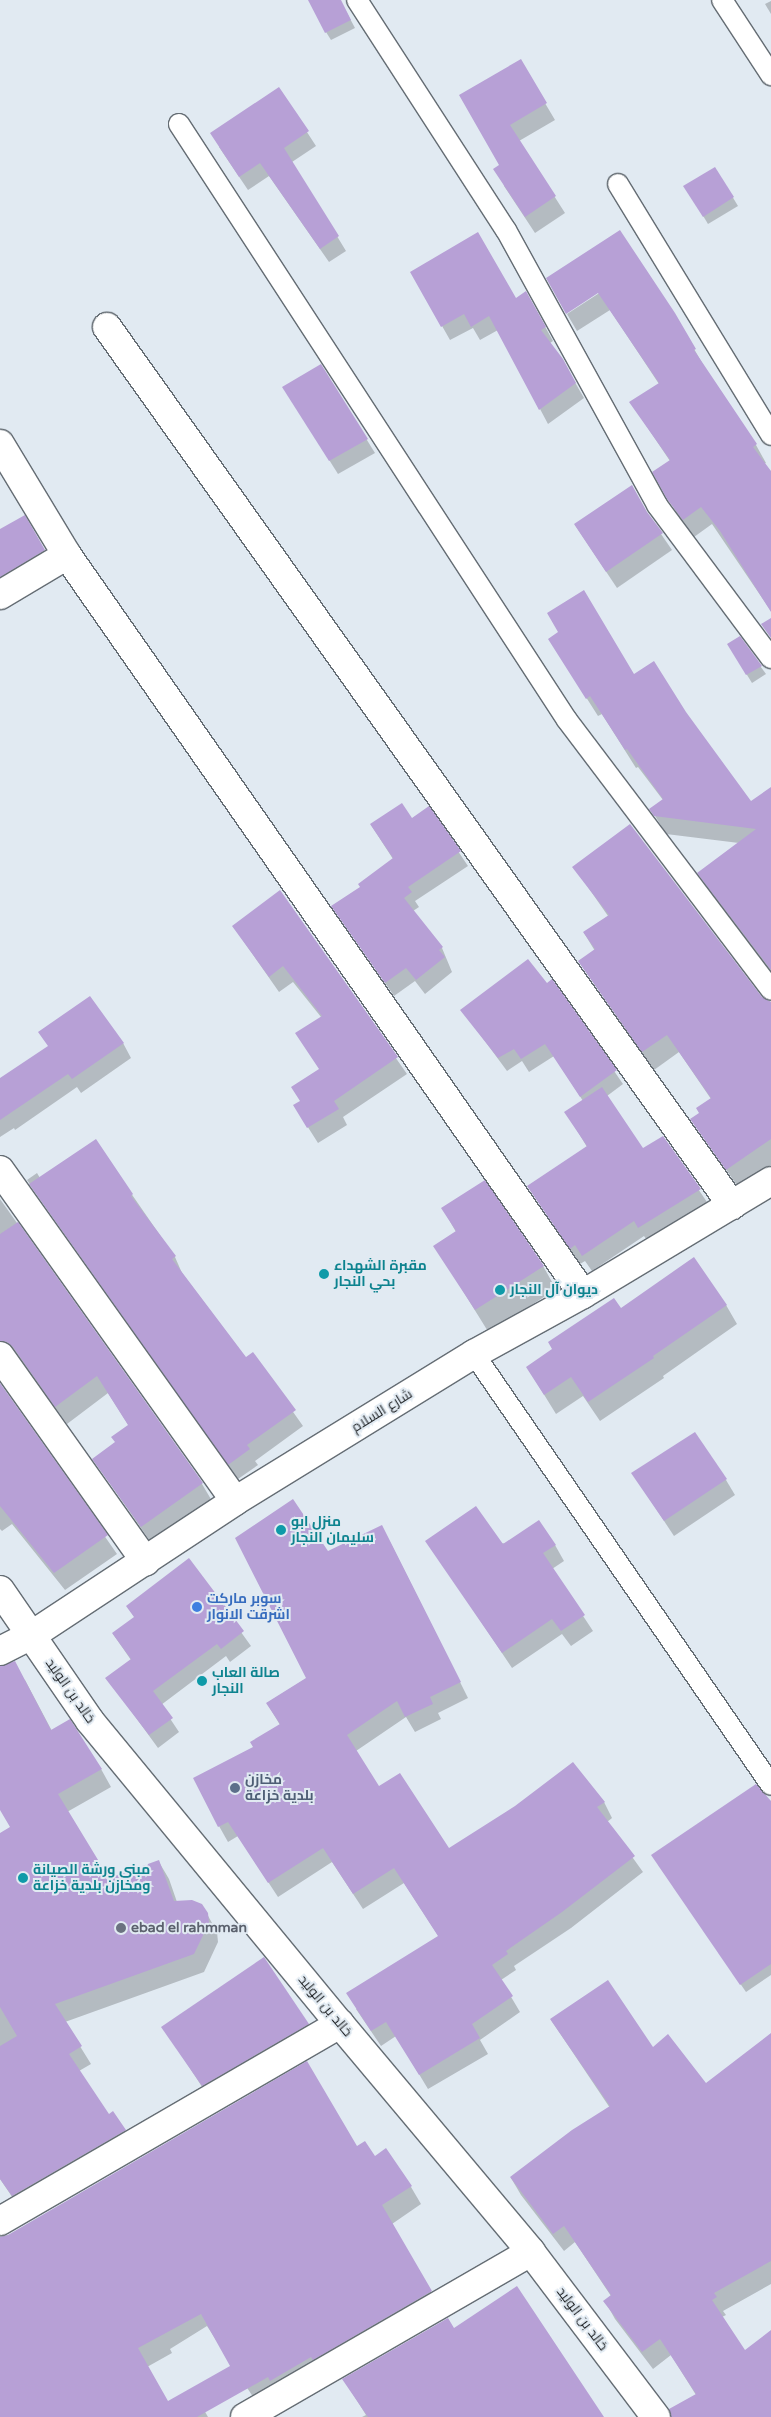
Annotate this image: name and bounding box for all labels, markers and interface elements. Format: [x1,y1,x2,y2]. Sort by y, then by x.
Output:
place label: مقبرة الشهداء بحي النجار [334,1258,427,1290]
marker: مقبرة الشهداء بحي النجار [318,1268,330,1280]
place label: ديوان آل النجار [510,1282,598,1298]
marker: ديوان آل النجار [494,1284,506,1296]
street label: شارع السلام [348,1386,416,1436]
place label: منزل ابو سليمان النجار [291,1514,374,1546]
marker: منزل ابو سليمان النجار [275,1524,287,1536]
place label: سوبر ماركت اشرقت الانوار [207,1591,290,1624]
marker: سوبر ماركت اشرقت الانوار [191,1601,203,1613]
street label: خالد بن الوليد [42,1655,98,1727]
place label: صالة العاب النجار [212,1665,280,1698]
marker: صالة العاب النجار [196,1675,208,1687]
place label: مخازن بلدية خزاعة [245,1772,314,1804]
marker: مخازن بلدية خزاعة [229,1782,241,1794]
place label: مبنى ورشة الصيانة ومخازن بلدية خزاعة [33,1862,151,1894]
marker: مبنى ورشة الصيانة ومخازن بلدية خزاعة [17,1872,29,1884]
place label: ebad el rahmman [131,1920,247,1936]
marker: ebad el rahmman [115,1922,127,1934]
street label: خالد بن الوليد [294,1972,356,2040]
street label: خالد بن الوليد [553,2284,611,2354]

